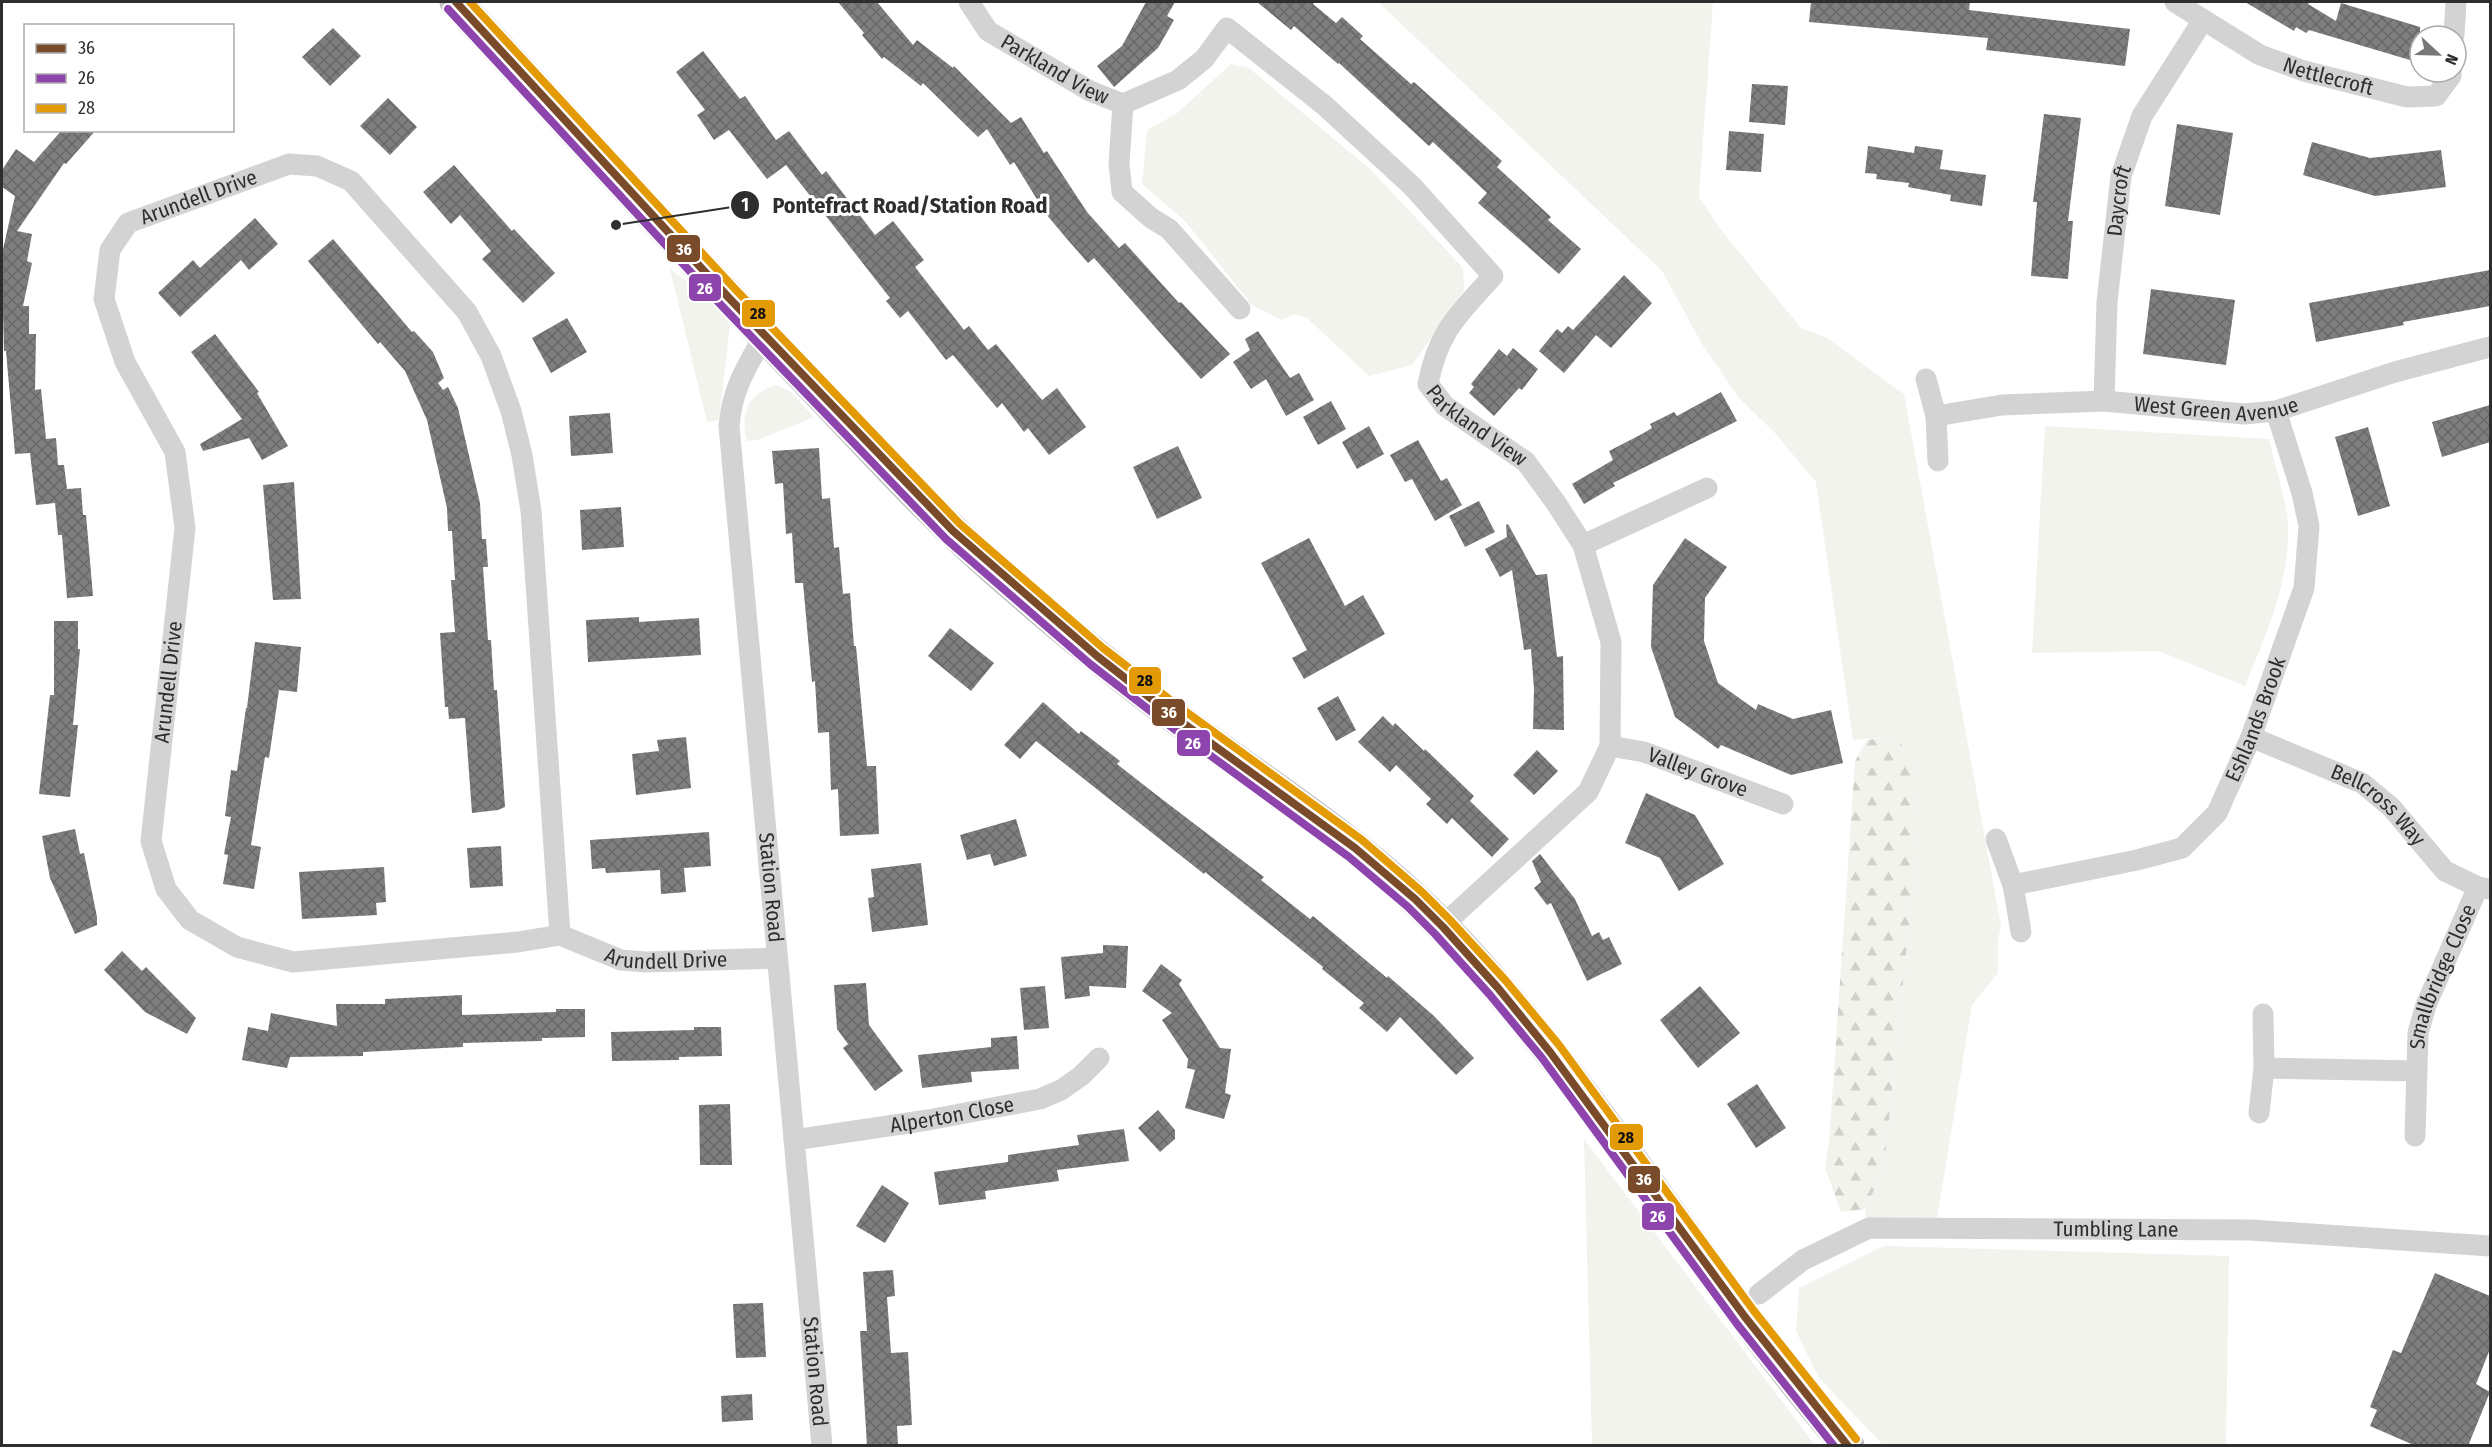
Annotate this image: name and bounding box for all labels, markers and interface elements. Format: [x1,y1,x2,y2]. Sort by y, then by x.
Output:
legend [24,24,234,132]
north arrow [2408,24,2468,84]
street label: Parkland View [996,28,1113,110]
text: 36 [78,37,95,59]
text: N [2441,51,2462,67]
street label: Nettlecroft [2280,52,2376,101]
text: 26 [78,67,95,89]
text: 28 [78,97,95,119]
street label: Daycroft [2101,161,2137,238]
street label: Arundell Drive [137,164,261,230]
callout: Pontefract Road/Station Road [730,185,1059,225]
text: Pontefract Road/Station Road [772,192,1048,219]
text: 1 [741,194,749,216]
line badge: 36 [666,234,701,263]
text: 36 [675,240,692,259]
line badge: 26 [688,273,722,302]
text: 26 [696,279,713,298]
line badge: 28 [741,299,776,328]
text: 28 [749,304,766,323]
street label: Parkland View [1420,379,1532,472]
street label: West Green Avenue [2133,391,2302,427]
street label: Arundell Drive [149,620,188,744]
street label: Eshlands Brook [2220,653,2292,786]
line badge: 28 [1128,666,1162,695]
text: 28 [1136,671,1153,690]
line badge: 36 [1151,698,1186,727]
text: 36 [1160,703,1177,722]
line badge: 26 [1176,729,1211,757]
text: 26 [1184,734,1201,753]
street label: Valley Grove [1644,742,1752,803]
street label: Bellcross Way [2327,759,2431,851]
street label: Station Road [753,831,789,944]
street label: Smallbridge Close [2404,900,2482,1049]
street label: Arundell Drive [601,942,727,975]
street label: Alperton Close [888,1091,1016,1138]
line badge: 28 [1609,1123,1644,1151]
text: 28 [1617,1128,1634,1147]
line badge: 36 [1627,1165,1661,1194]
text: 36 [1635,1170,1652,1189]
line badge: 26 [1641,1202,1675,1231]
text: 26 [1649,1207,1666,1226]
street label: Tumbling Lane [2054,1216,2179,1243]
street label: Station Road [797,1315,833,1428]

